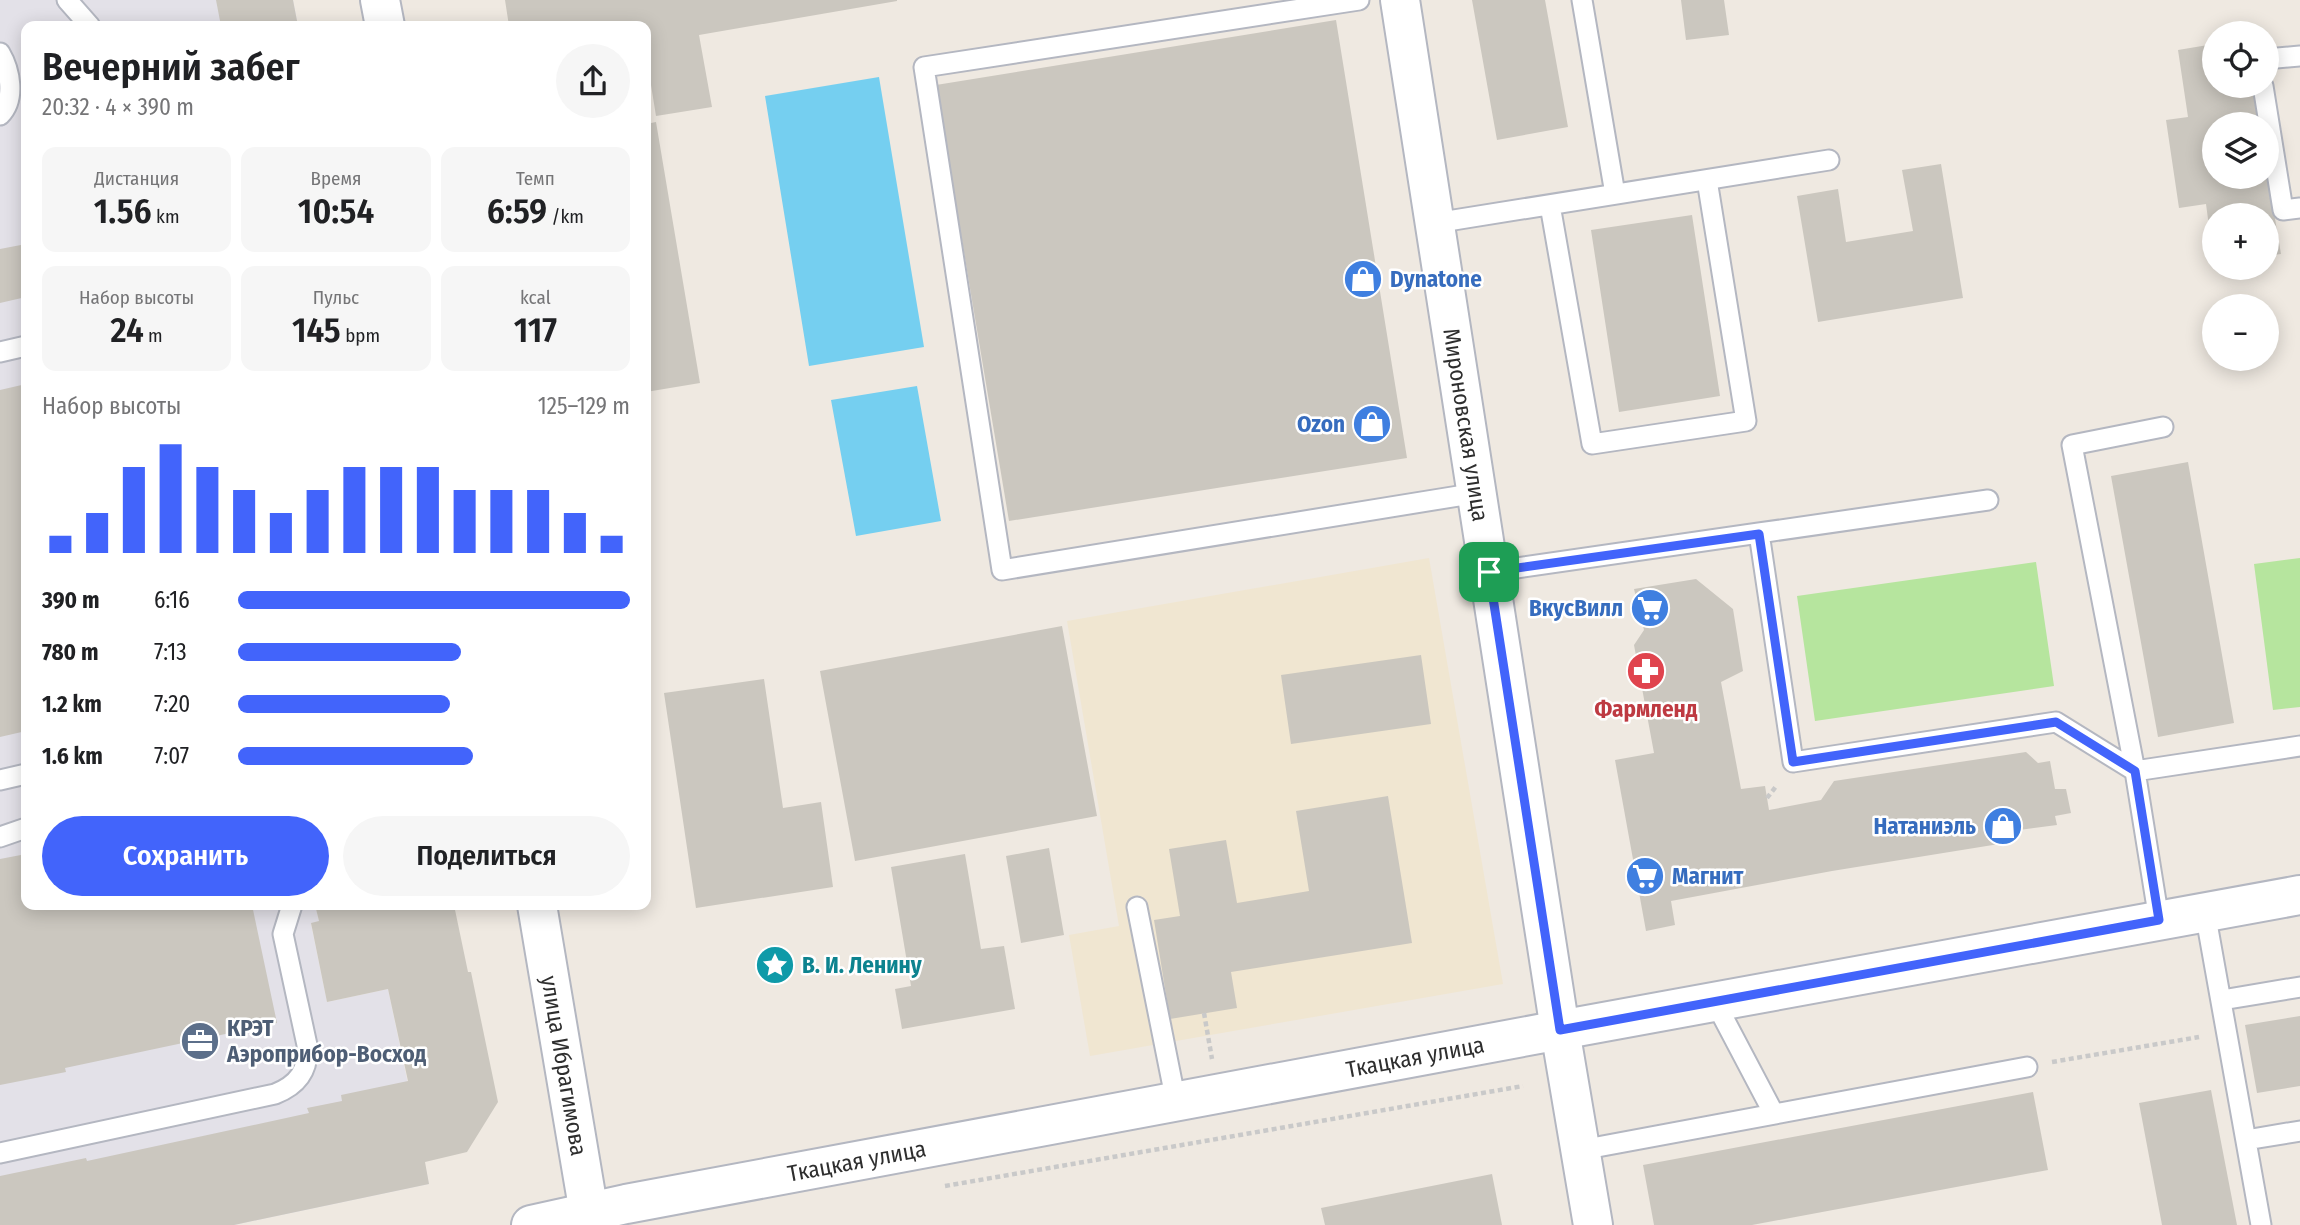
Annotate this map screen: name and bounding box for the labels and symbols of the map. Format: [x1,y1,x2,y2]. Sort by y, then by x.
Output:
shop icon: Dynatone [1342,258,1384,300]
place label: Dynatone [1390,265,1482,293]
street label: Мироновская улица [1437,326,1495,523]
shop icon: Ozon [1351,403,1393,445]
place label: Ozon [1297,410,1345,438]
pin [1459,542,1519,602]
supermarket icon: ВкусВилл [1629,587,1671,629]
place label: ВкусВилл [1529,594,1623,622]
pharmacy icon: Фармленд [1625,650,1667,692]
place label: Фармленд [1595,695,1698,723]
shop icon: Натаниэль [1982,805,2024,847]
place label: Натаниэль [1873,812,1976,840]
supermarket icon: Магнит [1624,855,1666,897]
place label: Магнит [1672,862,1745,890]
place icon: В. И. Ленину [754,944,796,986]
place label: В. И. Ленину [802,951,923,979]
street label: улица Ибрагимова [535,974,593,1158]
place label: КРЭТ Аэроприбор-Восход [226,1014,427,1068]
office icon: КРЭТ Аэроприбор-Восход [179,1020,221,1062]
street label: Ткацкая улица [1344,1030,1487,1084]
street label: Ткацкая улица [785,1134,928,1188]

